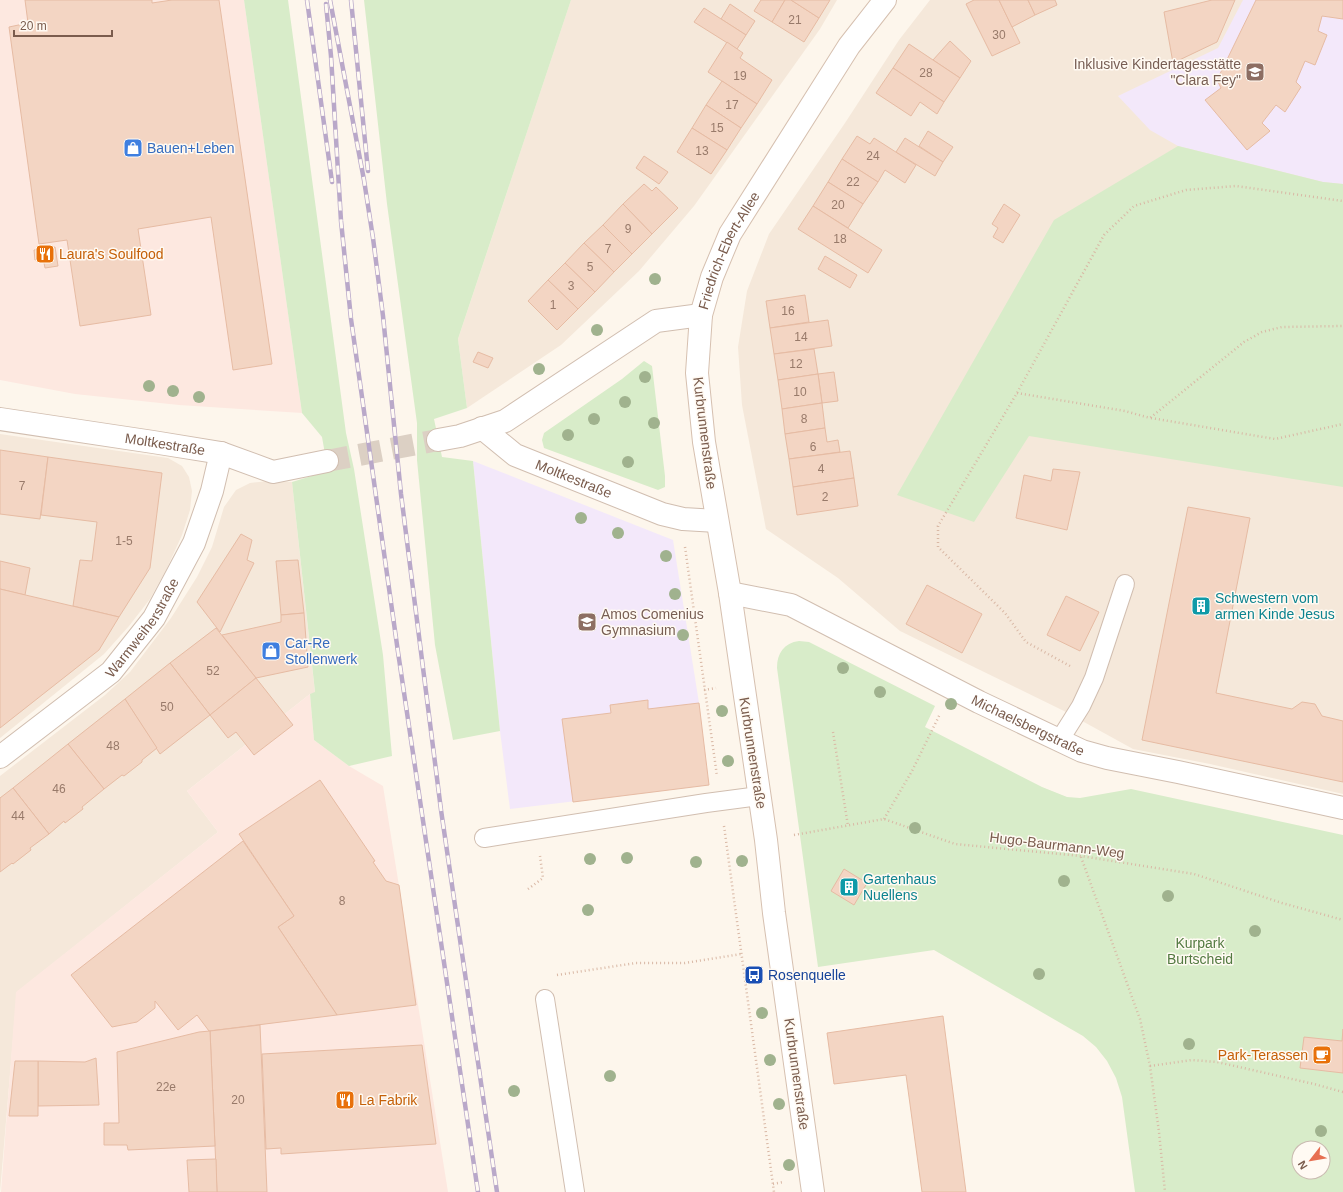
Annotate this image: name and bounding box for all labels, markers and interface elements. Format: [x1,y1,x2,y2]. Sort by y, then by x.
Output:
scale bar [14,12,112,38]
house number: 21 [788,13,802,27]
text: 20 m [20,19,47,33]
house number: 30 [992,28,1006,42]
place label: Inklusive Kindertagesstätte "Clara Fey" [1074,56,1241,88]
school or university icon: Inklusive Kindertagesstätte "Clara Fey" [1244,61,1266,83]
house number: 28 [919,66,933,80]
house number: 19 [733,69,747,83]
house number: 17 [725,98,739,112]
house number: 15 [710,121,724,135]
shop icon: Bauen+Leben [122,137,144,159]
place label: Bauen+Leben [147,140,235,156]
house number: 13 [695,144,709,158]
house number: 24 [866,149,880,163]
house number: 22 [846,175,860,189]
street label: Friedrich-Ebert-Allee [695,188,763,311]
house number: 20 [831,198,845,212]
house number: 9 [625,222,632,236]
house number: 18 [833,232,847,246]
house number: 7 [605,242,612,256]
restaurant icon: Laura's Soulfood [34,243,56,265]
place label: Laura's Soulfood [59,246,164,262]
house number: 5 [587,260,594,274]
house number: 3 [568,279,575,293]
house number: 1 [550,298,557,312]
house number: 16 [781,304,795,318]
house number: 14 [794,330,808,344]
house number: 12 [789,357,803,371]
street label: Kurbrunnenstraße [690,376,720,490]
house number: 10 [793,385,807,399]
house number: 8 [801,412,808,426]
street label: Moltkestraße [124,430,207,458]
house number: 6 [810,440,817,454]
street label: Moltkestraße [533,456,615,501]
house number: 4 [818,462,825,476]
house number: 7 [19,479,26,493]
house number: 2 [822,490,829,504]
house number: 1-5 [115,534,133,548]
street label: Warmweiherstraße [102,575,182,681]
place label: Schwestern vom armen Kinde Jesus [1215,590,1335,622]
building icon: Schwestern vom armen Kinde Jesus [1190,595,1212,617]
place label: Amos Comenius Gymnasium [601,606,704,638]
school or university icon: Amos Comenius Gymnasium [576,611,598,633]
place label: Car-Re Stollenwerk [285,635,358,667]
shop icon: Car-Re Stollenwerk [260,640,282,662]
house number: 52 [206,664,220,678]
street label: Michaelsbergstraße [969,692,1087,759]
street label: Kurbrunnenstraße [736,696,770,810]
house number: 50 [160,700,174,714]
house number: 48 [106,739,120,753]
house number: 46 [52,782,66,796]
house number: 44 [11,809,25,823]
street label: Hugo-Baurmann-Weg [989,829,1125,861]
place label: Gartenhaus Nuellens [863,871,936,903]
building icon: Gartenhaus Nuellens [838,876,860,898]
house number: 8 [339,894,346,908]
park label: Kurpark Burtscheid [1167,935,1233,967]
bus stop icon: Rosenquelle [743,964,765,986]
place label: Rosenquelle [768,967,846,983]
street label: Kurbrunnenstraße [781,1017,813,1131]
cafe icon: Park-Terassen [1311,1044,1333,1066]
place label: Park-Terassen [1218,1047,1308,1063]
house number: 22e [156,1080,176,1094]
restaurant icon: La Fabrik [334,1089,356,1111]
place label: La Fabrik [359,1092,418,1108]
house number: 20 [231,1093,245,1107]
north arrow [1291,1140,1331,1180]
text: N [1295,1159,1310,1172]

